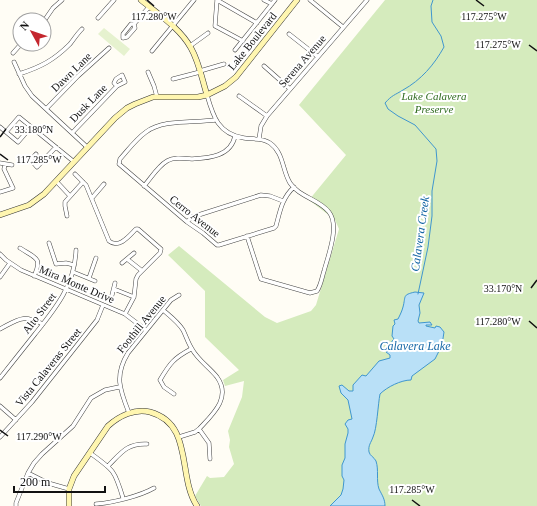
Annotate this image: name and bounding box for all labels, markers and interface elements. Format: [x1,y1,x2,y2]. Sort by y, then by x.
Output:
street label: Lake Boulevard [225,9,279,72]
text: 117.280°W [131,11,177,22]
text: 117.275°W [461,11,507,22]
north arrow [12,12,52,52]
text: N [17,19,32,32]
street label: Serena Avenue [276,32,328,90]
text: 117.275°W [475,39,521,50]
street label: Dawn Lane [48,50,94,94]
street label: Dusk Lane [67,82,109,124]
park label: Lake Calavera Preserve [400,90,467,115]
text: 33.180°N [15,124,53,135]
text: 117.285°W [16,154,62,165]
street label: Cerro Avenue [167,193,223,239]
water label: Calavera Creek [408,195,432,273]
street label: Mira Monte Drive [38,263,117,305]
text: 33.170°N [484,283,522,294]
street label: Alto Street [20,290,58,336]
street label: Foothill Avenue [114,293,168,355]
text: 117.280°W [475,316,521,327]
street label: Vista Calaveras Street [13,325,83,409]
water label: Calavera Lake [380,339,451,353]
text: 117.290°W [16,431,62,442]
scale bar [14,468,105,494]
text: 200 m [20,475,51,489]
text: 117.285°W [389,484,435,495]

